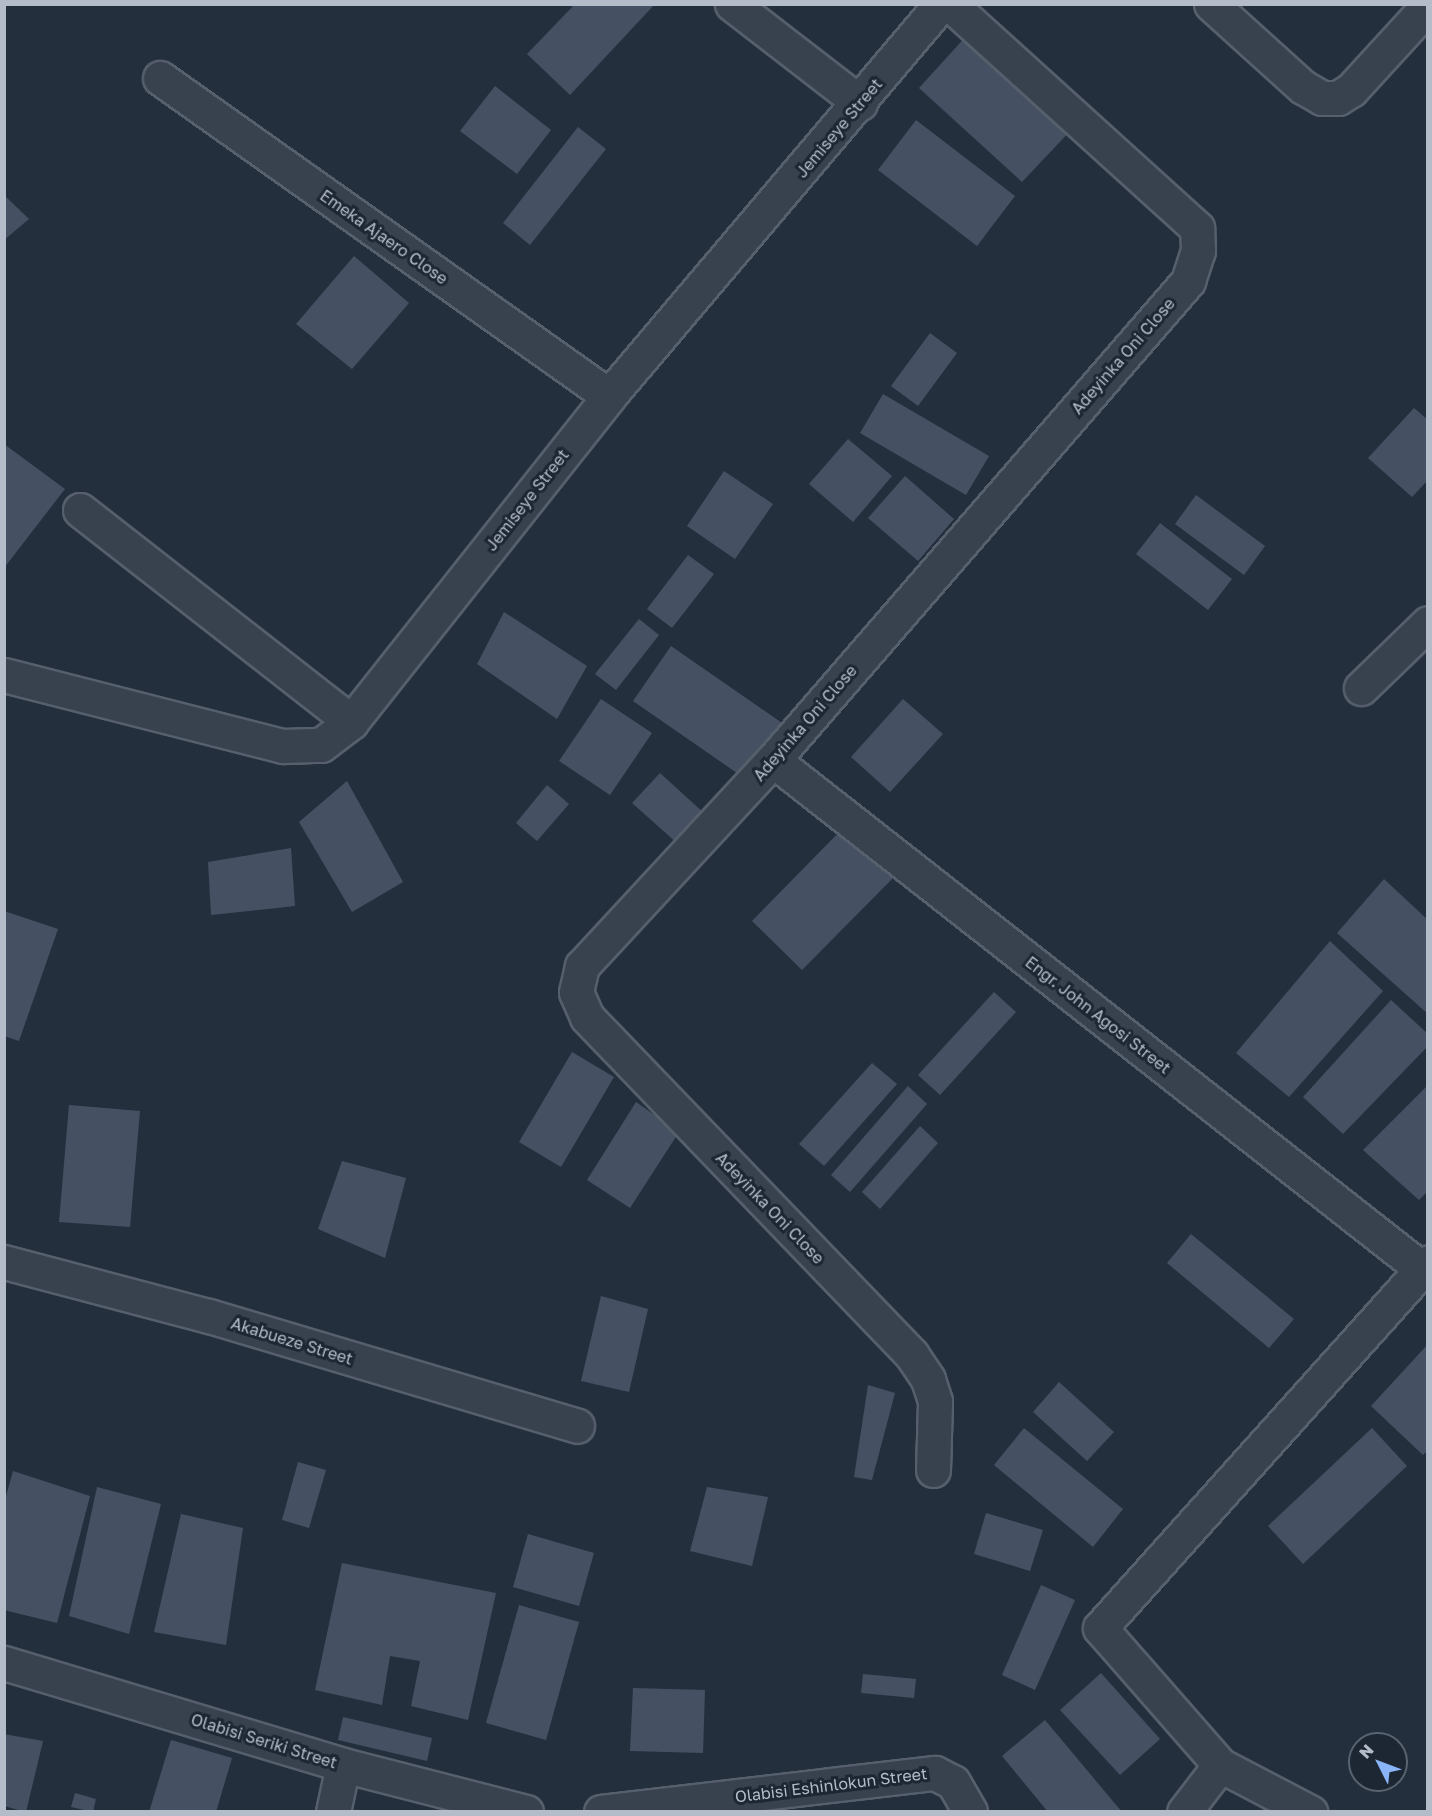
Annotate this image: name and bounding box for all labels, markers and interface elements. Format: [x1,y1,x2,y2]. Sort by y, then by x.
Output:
street label: Jemiseye Street [792,75,886,181]
street label: Emeka Ajaero Close [317,186,451,288]
street label: Adeyinka Oni Close [1067,294,1179,418]
street label: Jemiseye Street [481,445,573,555]
street label: Adeyinka Oni Close [749,661,861,785]
street label: Engr. John Agosi Street [1022,952,1174,1078]
street label: Adeyinka Oni Close [712,1148,828,1268]
street label: Akabueze Street [229,1313,355,1369]
street label: Olabisi Seriki Street [189,1710,339,1772]
north arrow [1348,1732,1408,1792]
text: N [1355,1740,1378,1763]
street label: Olabisi Eshinlokun Street [734,1764,928,1806]

